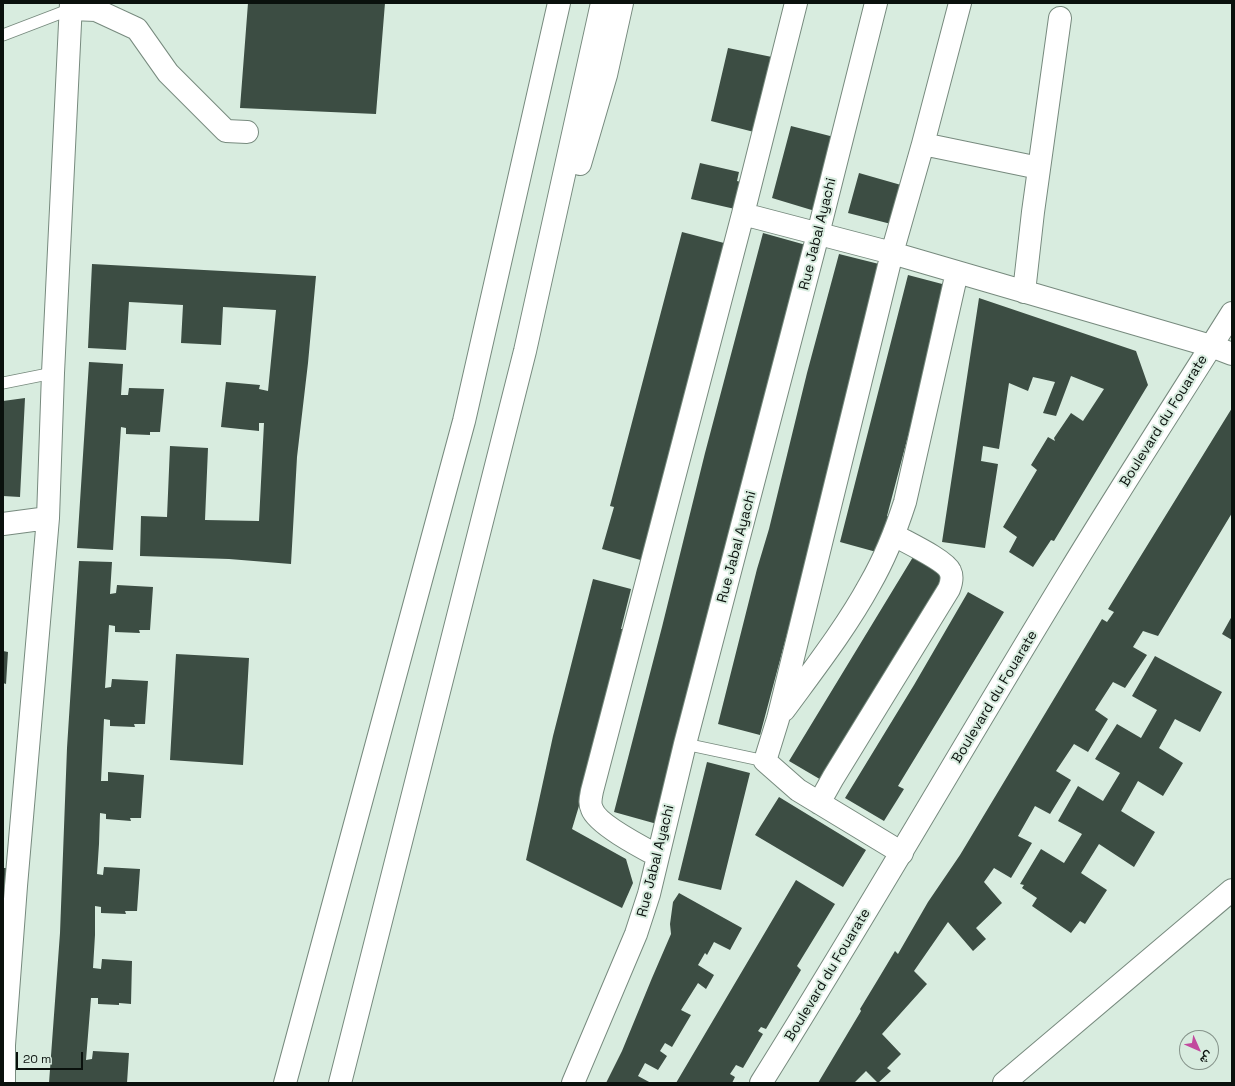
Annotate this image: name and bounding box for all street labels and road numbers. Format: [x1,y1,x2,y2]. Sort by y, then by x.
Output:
street label: Rue Jabal Ayachi [796,176,840,292]
street label: Boulevard du Fouarate [1117,352,1211,490]
street label: Rue Jabal Ayachi [714,489,760,605]
street label: Boulevard du Fouarate [949,628,1041,766]
street label: Rue Jabal Ayachi [634,803,678,919]
street label: Boulevard du Fouarate [782,906,874,1044]

